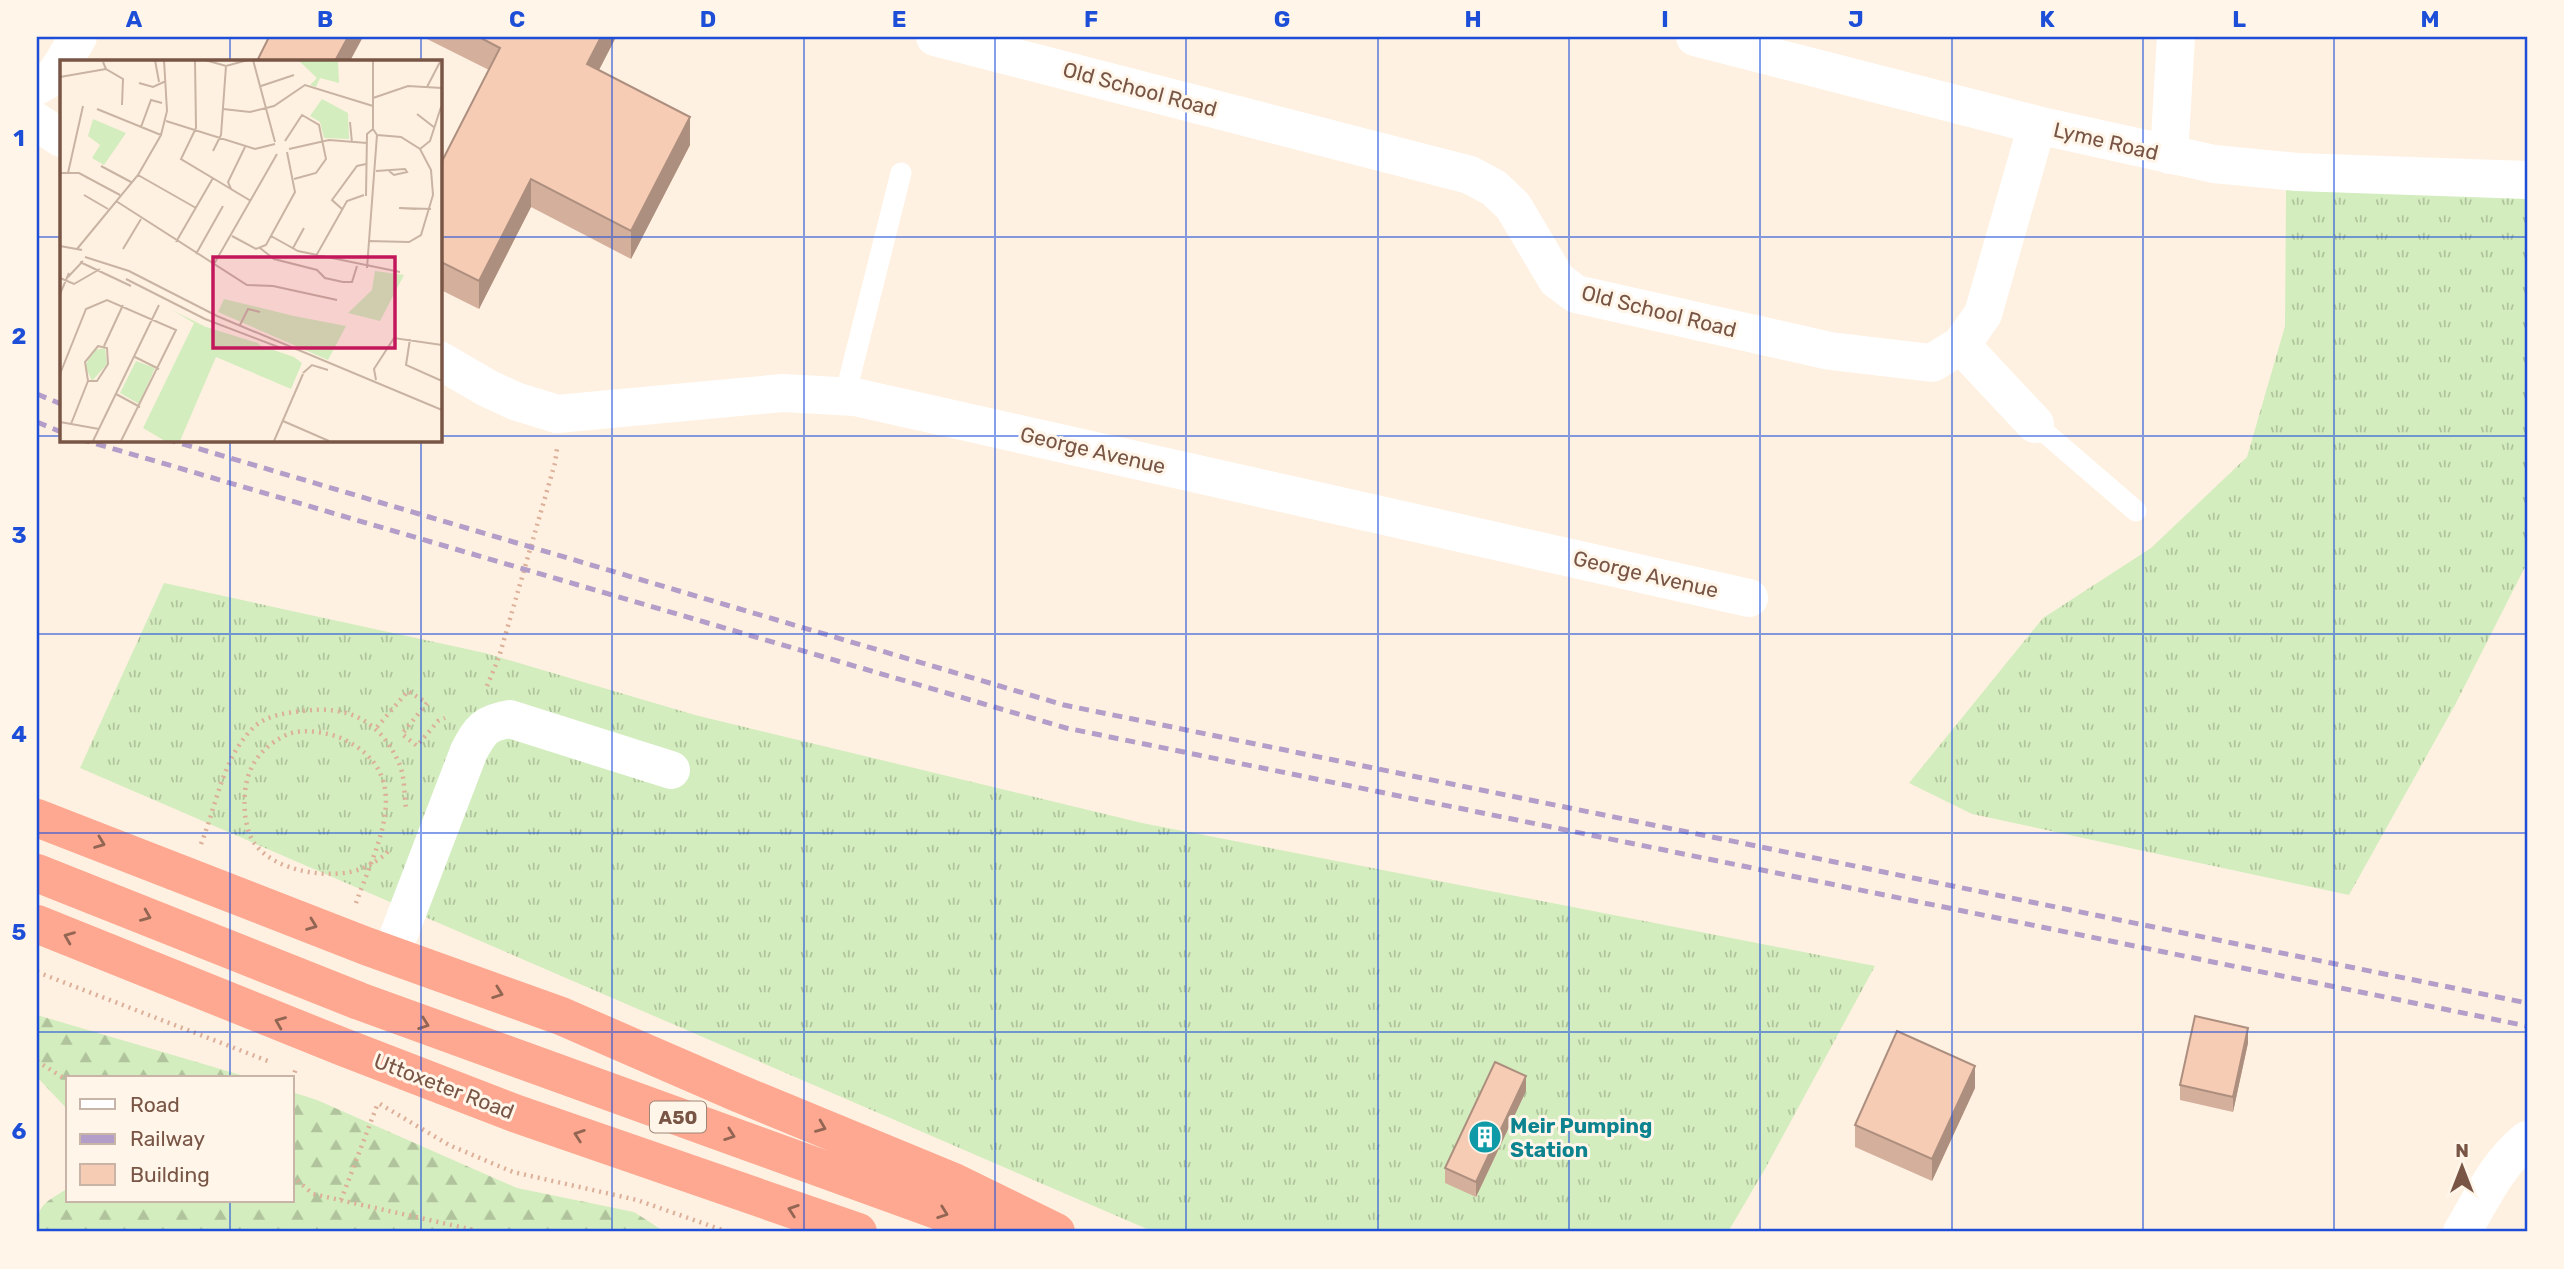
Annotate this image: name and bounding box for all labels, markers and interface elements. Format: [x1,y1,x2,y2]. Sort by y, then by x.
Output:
text: A [126,5,143,33]
text: B [317,5,333,33]
text: C [509,5,525,33]
text: D [700,5,716,33]
text: E [892,5,906,33]
text: F [1084,5,1098,33]
text: G [1274,5,1290,33]
text: H [1464,5,1482,33]
text: I [1661,5,1669,33]
text: J [1848,5,1864,33]
text: K [2039,5,2055,33]
text: L [2232,5,2246,33]
text: M [2420,5,2440,33]
street label: Old School Road [1060,56,1220,122]
inset map [60,60,441,441]
street label: Lyme Road [2051,117,2161,165]
text: 1 [13,124,25,152]
street label: Old School Road [1579,280,1739,342]
text: 2 [12,322,26,350]
street label: George Avenue [1018,421,1168,479]
text: 3 [11,521,27,549]
street label: George Avenue [1571,545,1721,603]
text: 4 [11,720,27,748]
one-way arrow [93,835,105,849]
one-way arrow [139,907,151,921]
one-way arrow [306,917,318,931]
text: 5 [12,918,27,946]
one-way arrow [63,932,75,946]
one-way arrow [491,985,504,999]
one-way arrow [275,1016,287,1030]
one-way arrow [417,1016,429,1030]
street label: Uttoxeter Road [370,1048,518,1124]
legend [66,1076,294,1202]
text: Road [130,1092,180,1117]
road number: A50 [650,1102,706,1133]
place label: Meir Pumping Station [1510,1113,1652,1162]
text: 6 [12,1117,27,1145]
building icon: Meir Pumping Station [1466,1118,1504,1156]
one-way arrow [814,1119,827,1133]
text: Railway [130,1126,205,1151]
one-way arrow [723,1127,735,1141]
one-way arrow [573,1129,585,1143]
north arrow [2428,1132,2498,1202]
text: N [2455,1139,2469,1162]
text: Building [130,1162,210,1187]
one-way arrow [788,1204,800,1218]
one-way arrow [937,1205,949,1219]

